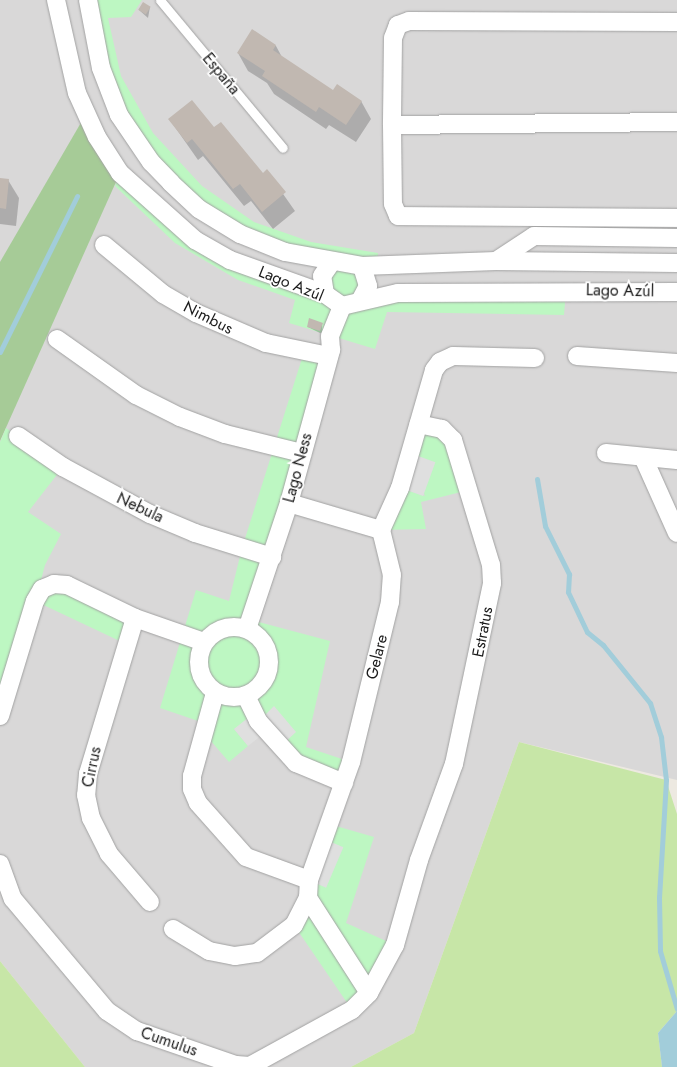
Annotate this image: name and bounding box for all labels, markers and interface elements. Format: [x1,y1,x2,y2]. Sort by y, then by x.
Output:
street label: España [198,49,244,99]
street label: Lago Azúl [256,262,326,306]
street label: Lago Azúl [586,281,654,301]
street label: Nimbus [180,297,236,339]
street label: Lago Ness [280,431,316,505]
street label: Nebula [113,489,167,527]
street label: Estratus [469,605,497,659]
street label: Gelare [362,633,392,681]
street label: Cirrus [78,745,106,789]
street label: Cumulus [138,1023,200,1061]

